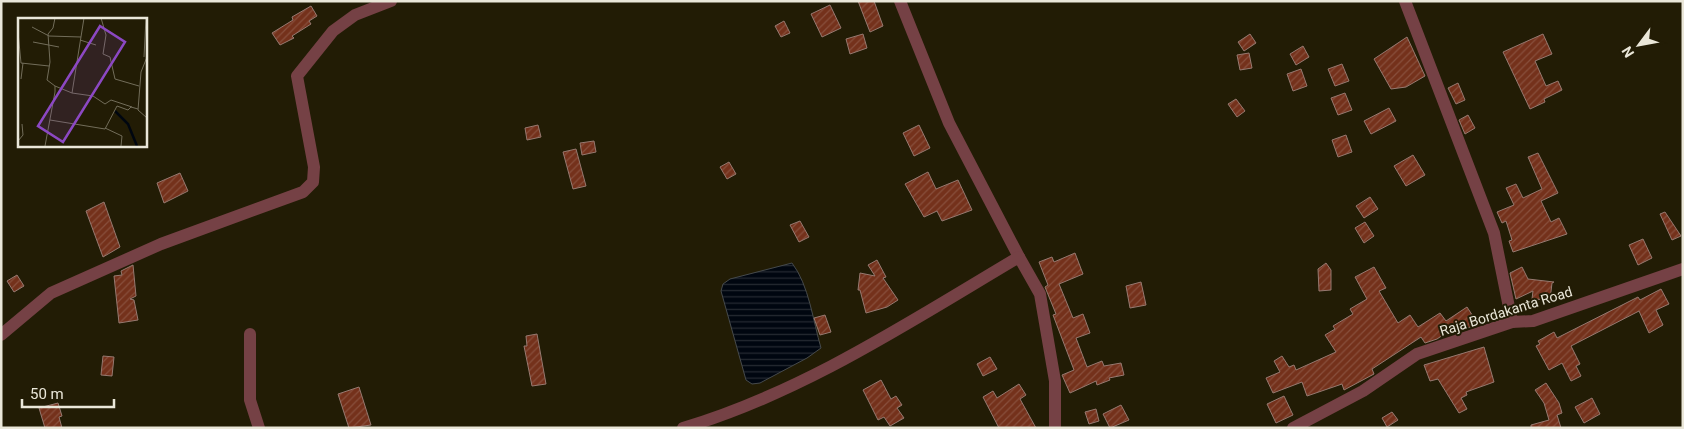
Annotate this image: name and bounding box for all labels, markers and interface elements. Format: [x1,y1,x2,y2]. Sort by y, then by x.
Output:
inset map [18,18,146,146]
north arrow [1614,20,1664,70]
text: N [1619,43,1637,60]
street label: Raja Bordakanta Road [1438,283,1574,339]
scale bar [22,376,115,408]
text: 50 m [30,385,64,403]

